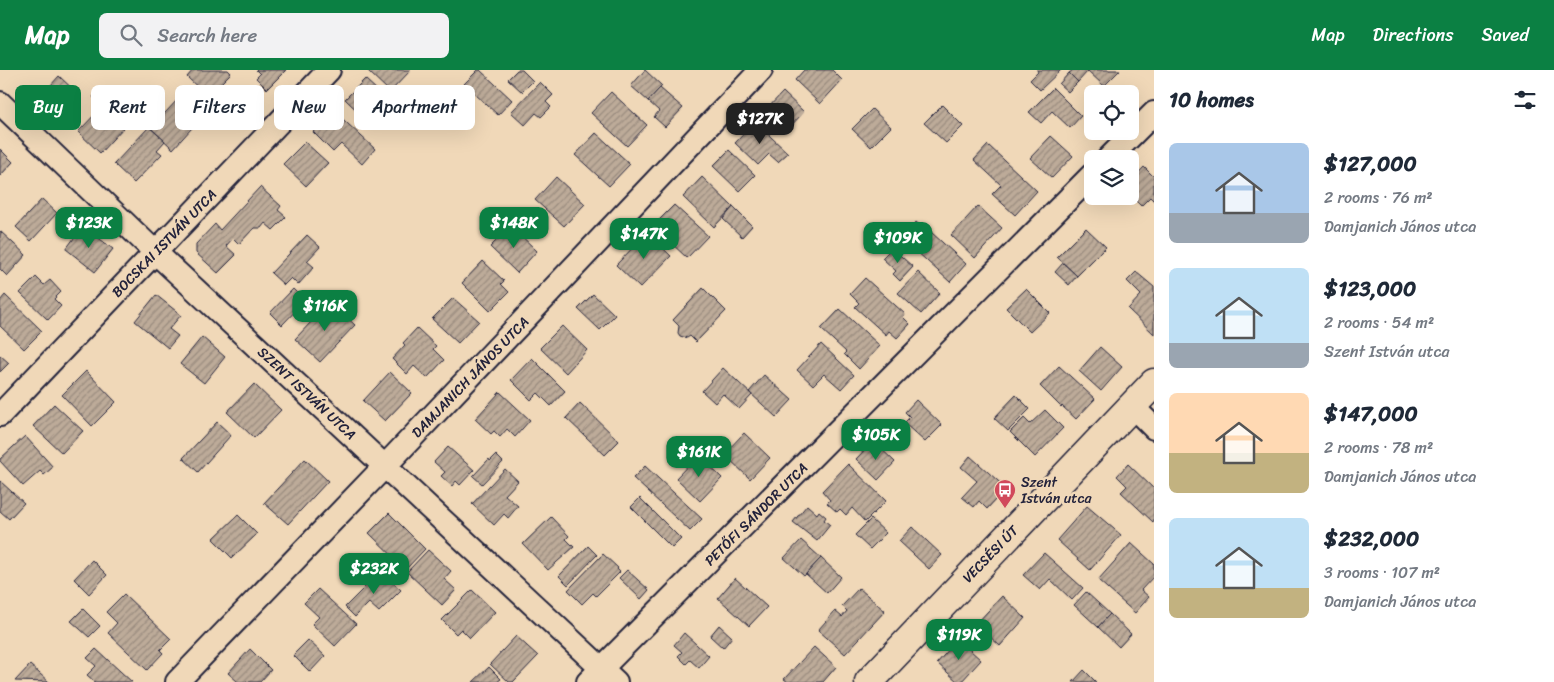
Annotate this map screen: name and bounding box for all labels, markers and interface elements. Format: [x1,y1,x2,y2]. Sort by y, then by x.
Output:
search box [99,13,449,58]
text: Map [25,14,69,56]
text: Search here [157,19,257,52]
text: Map [1312,19,1345,51]
text: Directions [1373,19,1454,51]
text: Saved [1482,19,1529,51]
icon: search [117,21,145,49]
text: 10 homes [1169,81,1254,119]
chip: Buy [15,85,81,130]
chip: Rent [91,85,165,130]
chip: Filters [175,85,264,130]
chip: New [274,85,344,130]
chip: Apartment [354,85,475,130]
map controls [1084,85,1139,205]
button: locate [1084,85,1139,140]
icon: filters [1511,86,1539,114]
pin: $127K [725,102,795,145]
text: $127K [737,104,783,133]
text: $127,000 [1324,145,1417,183]
button: layers [1084,150,1139,205]
icon: home [1209,163,1269,223]
street label: BOCSKAI ISTVÁN UTCA [106,183,223,304]
text: 2 rooms · 76 m² [1324,183,1433,212]
pin: $123K [54,206,124,249]
pin: $148K [479,206,549,249]
text: $123K [66,208,112,237]
text: $148K [490,208,538,237]
text: Damjanich János utca [1324,212,1476,241]
pin: $147K [609,218,679,260]
text: $147K [621,219,667,248]
pin: $109K [863,222,933,264]
text: $109K [874,223,922,252]
text: $123,000 [1324,270,1416,308]
icon: home [1209,288,1269,348]
pin: $116K [290,290,360,332]
text: $116K [303,291,347,320]
text: 2 rooms · 54 m² [1324,308,1434,337]
street label: DAMJANICH JÁNOS UTCA [405,311,535,444]
text: Szent István utca [1324,337,1450,366]
street label: SZENT ISTVÁN UTCA [251,341,362,446]
text: $147,000 [1324,395,1418,433]
icon: home [1209,413,1269,473]
pin: $105K [841,418,911,461]
text: $105K [852,420,900,449]
text: 2 rooms · 78 m² [1324,433,1433,462]
pin: $161K [664,436,734,478]
text: $161K [677,437,721,466]
street label: PETŐFI SÁNDOR UTCA [699,457,814,572]
text: Damjanich János utca [1324,462,1476,491]
place label: Szent István utca [1020,470,1092,511]
bus stop icon: Szent István utca [993,478,1017,509]
street label: VECSÉSI ÚT [956,518,1026,589]
text: $232,000 [1324,520,1419,558]
icon: home [1209,538,1269,598]
pin: $232K [339,552,409,595]
text: $232K [350,554,398,583]
text: 3 rooms · 107 m² [1324,558,1440,587]
text: Damjanich János utca [1324,587,1476,616]
pin: $119K [924,618,994,661]
text: $119K [937,620,981,649]

